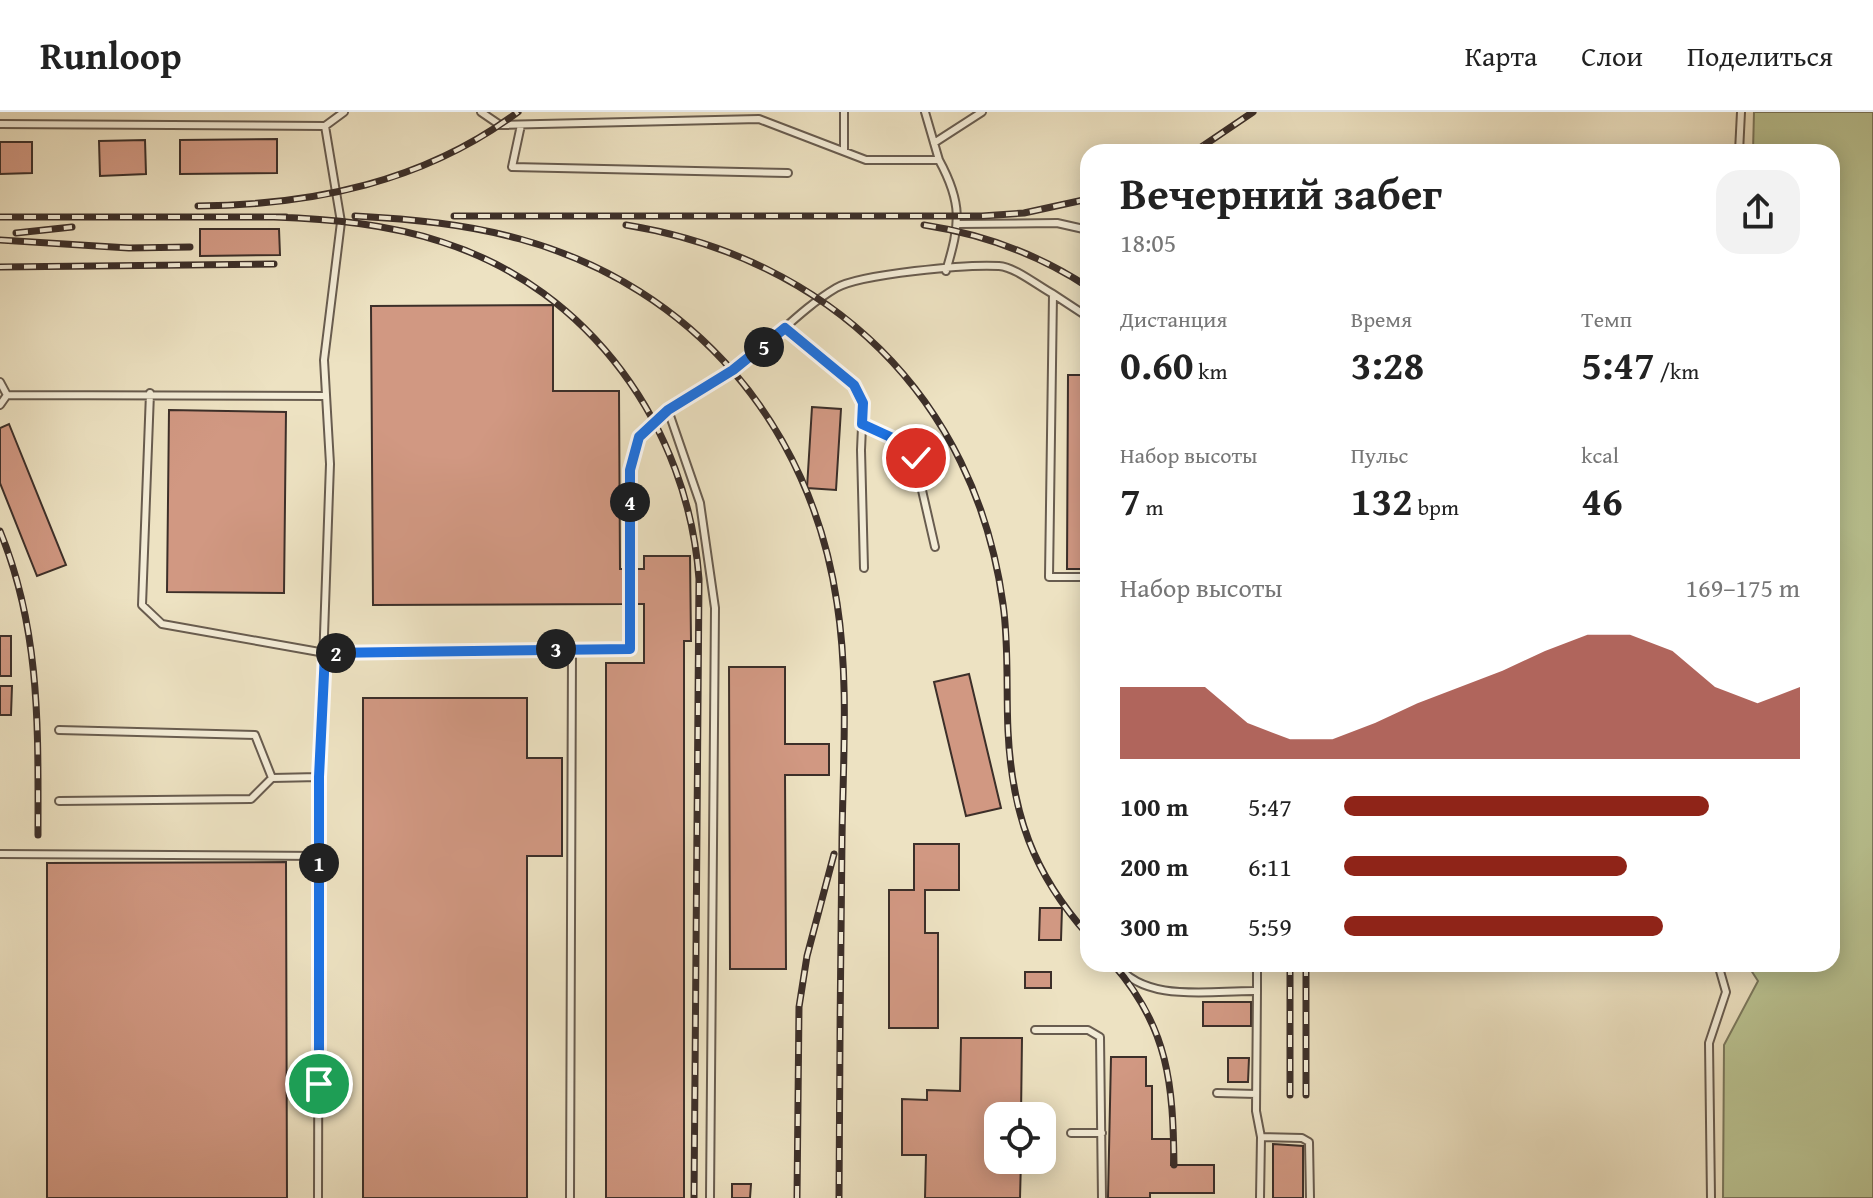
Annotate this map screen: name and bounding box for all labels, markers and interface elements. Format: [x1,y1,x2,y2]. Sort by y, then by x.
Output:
text: Runloop [40,27,182,83]
text: Карта [1465,35,1537,76]
text: Слои [1581,35,1643,76]
text: Поделиться [1687,35,1833,76]
text: Вечерний забег [1120,161,1442,225]
button: share [1716,170,1800,254]
text: 18:05 [1120,223,1176,262]
text: Дистанция [1120,303,1228,335]
text: Время [1351,303,1412,335]
text: Темп [1581,303,1632,335]
pin: 5 [744,327,784,367]
text: 5 [758,331,770,363]
text: 0.60 [1120,335,1193,394]
text: 3:28 [1351,335,1424,394]
text: 5:47 [1581,335,1655,394]
text: km [1193,355,1227,387]
text: /km [1655,355,1699,387]
pin [882,424,950,492]
icon: check [894,436,938,480]
text: Набор высоты [1120,439,1257,471]
text: Пульс [1351,439,1408,471]
text: kcal [1581,439,1619,471]
text: 7 [1120,471,1141,530]
text: 132 [1351,471,1413,530]
text: 46 [1581,471,1623,530]
pin: 4 [610,482,650,522]
text: 4 [624,486,636,518]
text: m [1141,491,1164,523]
text: bpm [1413,491,1459,523]
text: Набор высоты [1120,568,1282,607]
text: 169–175 m [1686,568,1800,607]
pin: 3 [536,629,576,669]
pin: 2 [316,633,356,673]
text: 3 [550,633,562,665]
text: 2 [330,637,342,669]
text: 100 m [1120,787,1188,826]
text: 5:47 [1248,787,1292,826]
pin: 1 [299,843,339,883]
text: 1 [313,847,325,879]
text: 200 m [1120,847,1188,886]
text: 6:11 [1248,847,1292,886]
text: 300 m [1120,907,1188,946]
text: 5:59 [1248,907,1292,946]
pin [285,1050,353,1118]
icon: arrive [297,1062,341,1106]
map controls [984,1102,1056,1174]
button: locate [984,1102,1056,1174]

